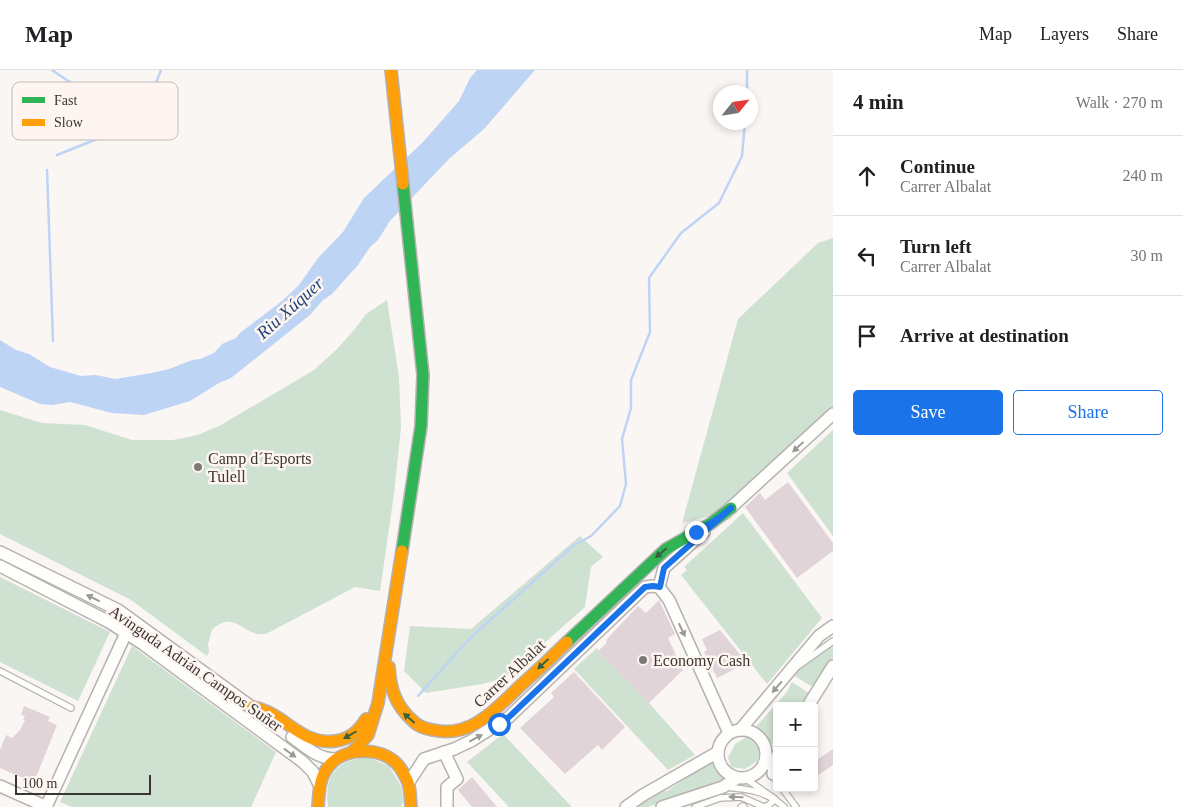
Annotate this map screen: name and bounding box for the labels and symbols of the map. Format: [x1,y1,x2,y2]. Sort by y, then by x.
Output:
legend [12,82,178,140]
north arrow [713,85,758,130]
text: Fast [54,93,77,108]
text: Slow [54,115,84,130]
water label: Riu Xúquer [252,272,328,344]
one-way arrow [792,441,804,453]
place label: Camp d´Esports Tulell [208,450,312,485]
marker: Camp d´Esports Tulell [192,461,204,473]
route end [685,521,708,544]
one-way arrow [656,547,668,559]
one-way arrow [86,594,100,602]
street label: Avinguda Adrián Campos Suñer [105,602,286,736]
one-way arrow [679,623,687,637]
street label: Carrer Albalat [470,636,549,711]
place label: Economy Cash [653,652,750,670]
marker: Economy Cash [637,654,649,666]
one-way arrow [537,658,549,670]
one-way arrow [771,681,782,694]
one-way arrow [403,712,416,723]
route start [488,713,511,736]
one-way arrow [343,731,358,739]
one-way arrow [468,734,483,742]
one-way arrow [283,748,297,758]
scale bar [15,772,151,795]
one-way arrow [728,793,744,801]

